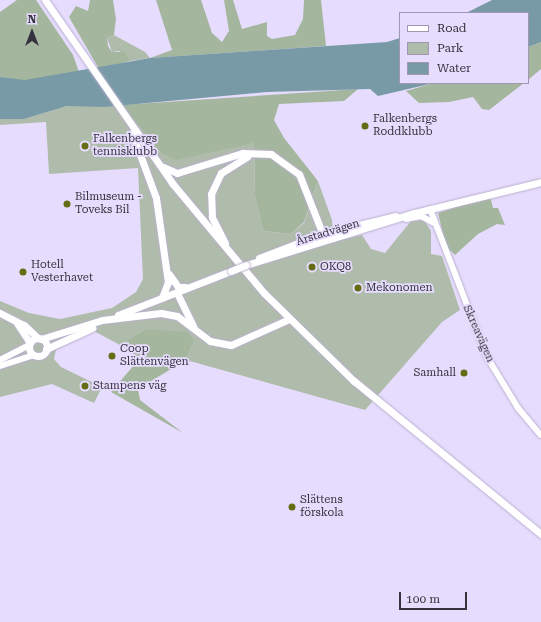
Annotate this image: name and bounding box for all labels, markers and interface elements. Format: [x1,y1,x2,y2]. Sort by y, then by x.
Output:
north arrow [12,12,52,52]
legend [399,12,529,84]
text: N [28,13,36,26]
text: Road [437,21,466,35]
text: Park [437,41,463,55]
text: Water [437,61,471,75]
place label: Falkenbergs Roddklubb [373,113,437,139]
marker: Falkenbergs Roddklubb [360,121,370,131]
place label: Falkenbergs tennisklubb [93,133,157,159]
marker: Falkenbergs tennisklubb [80,141,90,151]
place label: Bilmuseum - Toveks Bil [75,191,142,217]
marker: Bilmuseum - Toveks Bil [62,199,72,209]
street label: Årstadvägen [295,217,361,249]
place label: Hotell Vesterhavet [31,259,93,285]
place label: OKQ8 [320,260,351,274]
marker: OKQ8 [307,262,317,272]
marker: Hotell Vesterhavet [18,267,28,277]
place label: Mekonomen [366,281,433,295]
marker: Mekonomen [353,283,363,293]
street label: Skreavägen [460,303,496,365]
place label: Coop Slättenvägen [120,343,189,369]
marker: Coop Slättenvägen [107,351,117,361]
place label: Samhall [413,366,456,380]
marker: Samhall [459,368,469,378]
place label: Stampens väg [93,379,167,393]
marker: Stampens väg [80,381,90,391]
place label: Slättens förskola [300,494,344,520]
marker: Slättens förskola [287,502,297,512]
scale bar [401,584,469,610]
text: 100 m [406,592,440,606]

